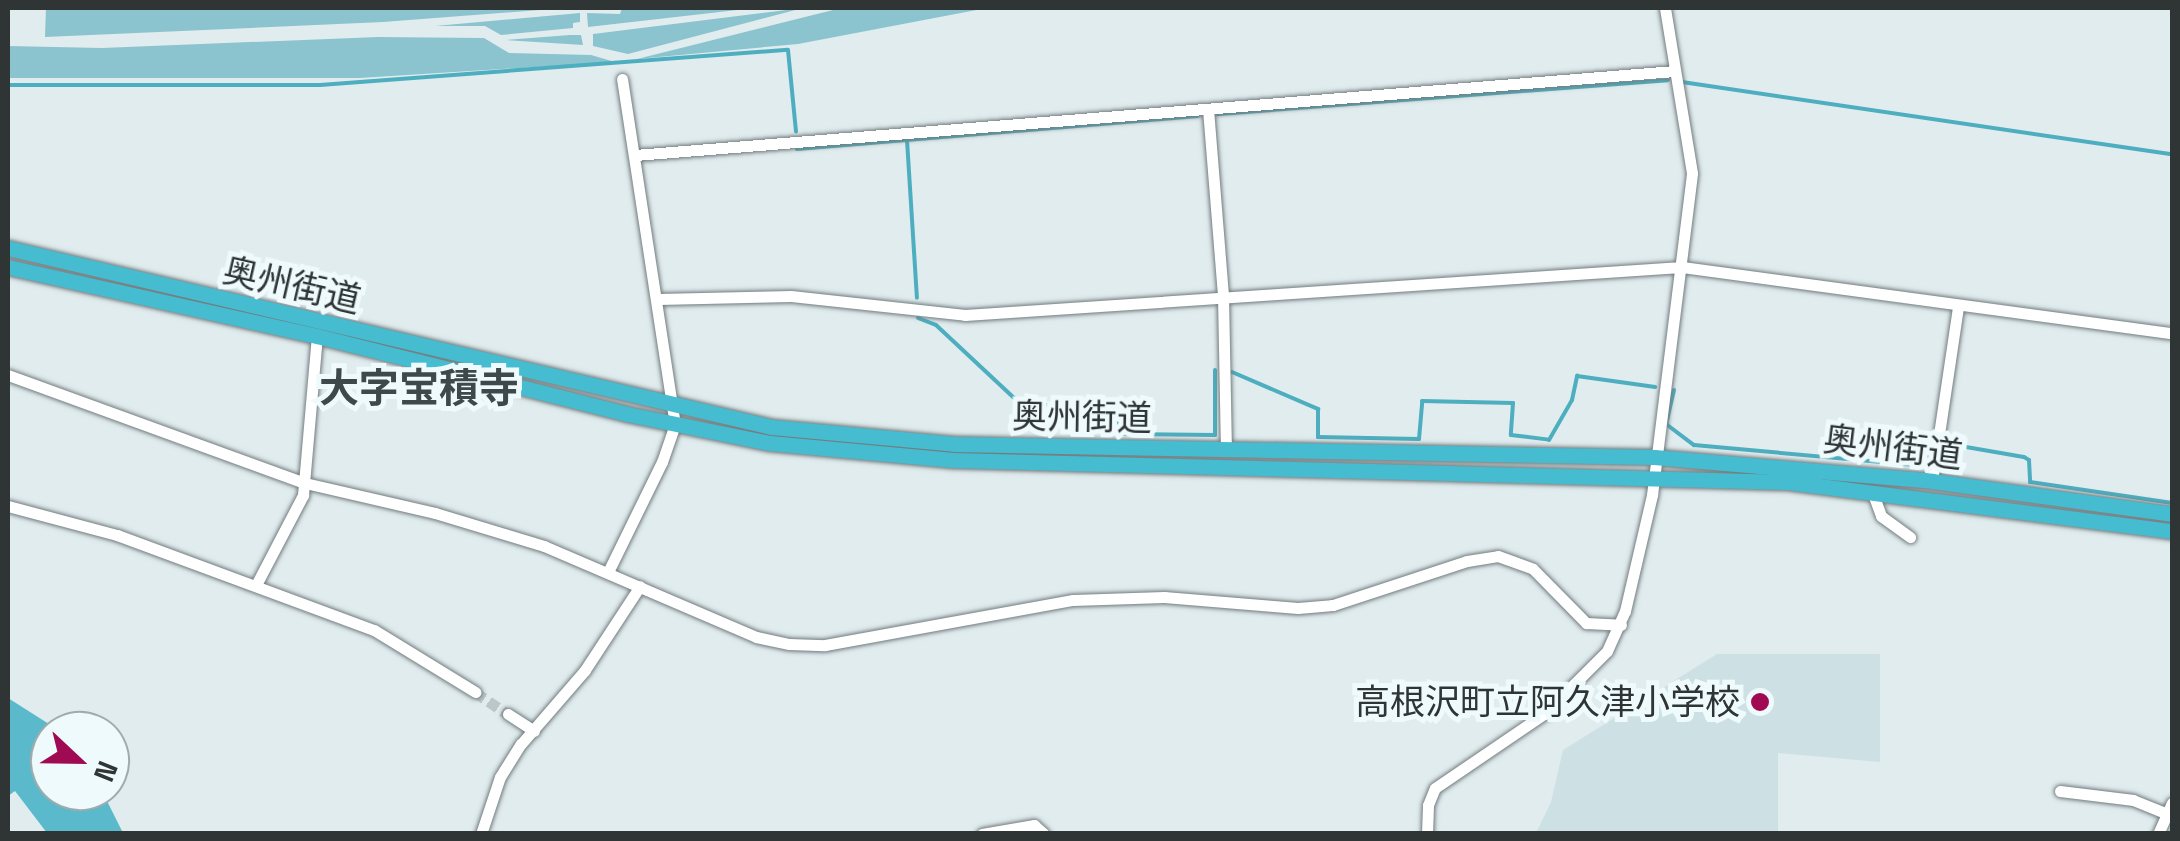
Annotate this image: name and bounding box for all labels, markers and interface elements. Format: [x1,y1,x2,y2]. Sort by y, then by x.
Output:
street label: 奥州街道 [219,249,365,321]
district label: 大字宝積寺 [319,365,519,413]
street label: 奥州街道 [1012,395,1152,439]
street label: 奥州街道 [1821,418,1965,476]
place label: 高根沢町立阿久津小学校 [1355,681,1740,723]
marker: 高根沢町立阿久津小学校 [1749,691,1771,713]
north arrow [30,711,130,811]
text: N [86,756,126,787]

